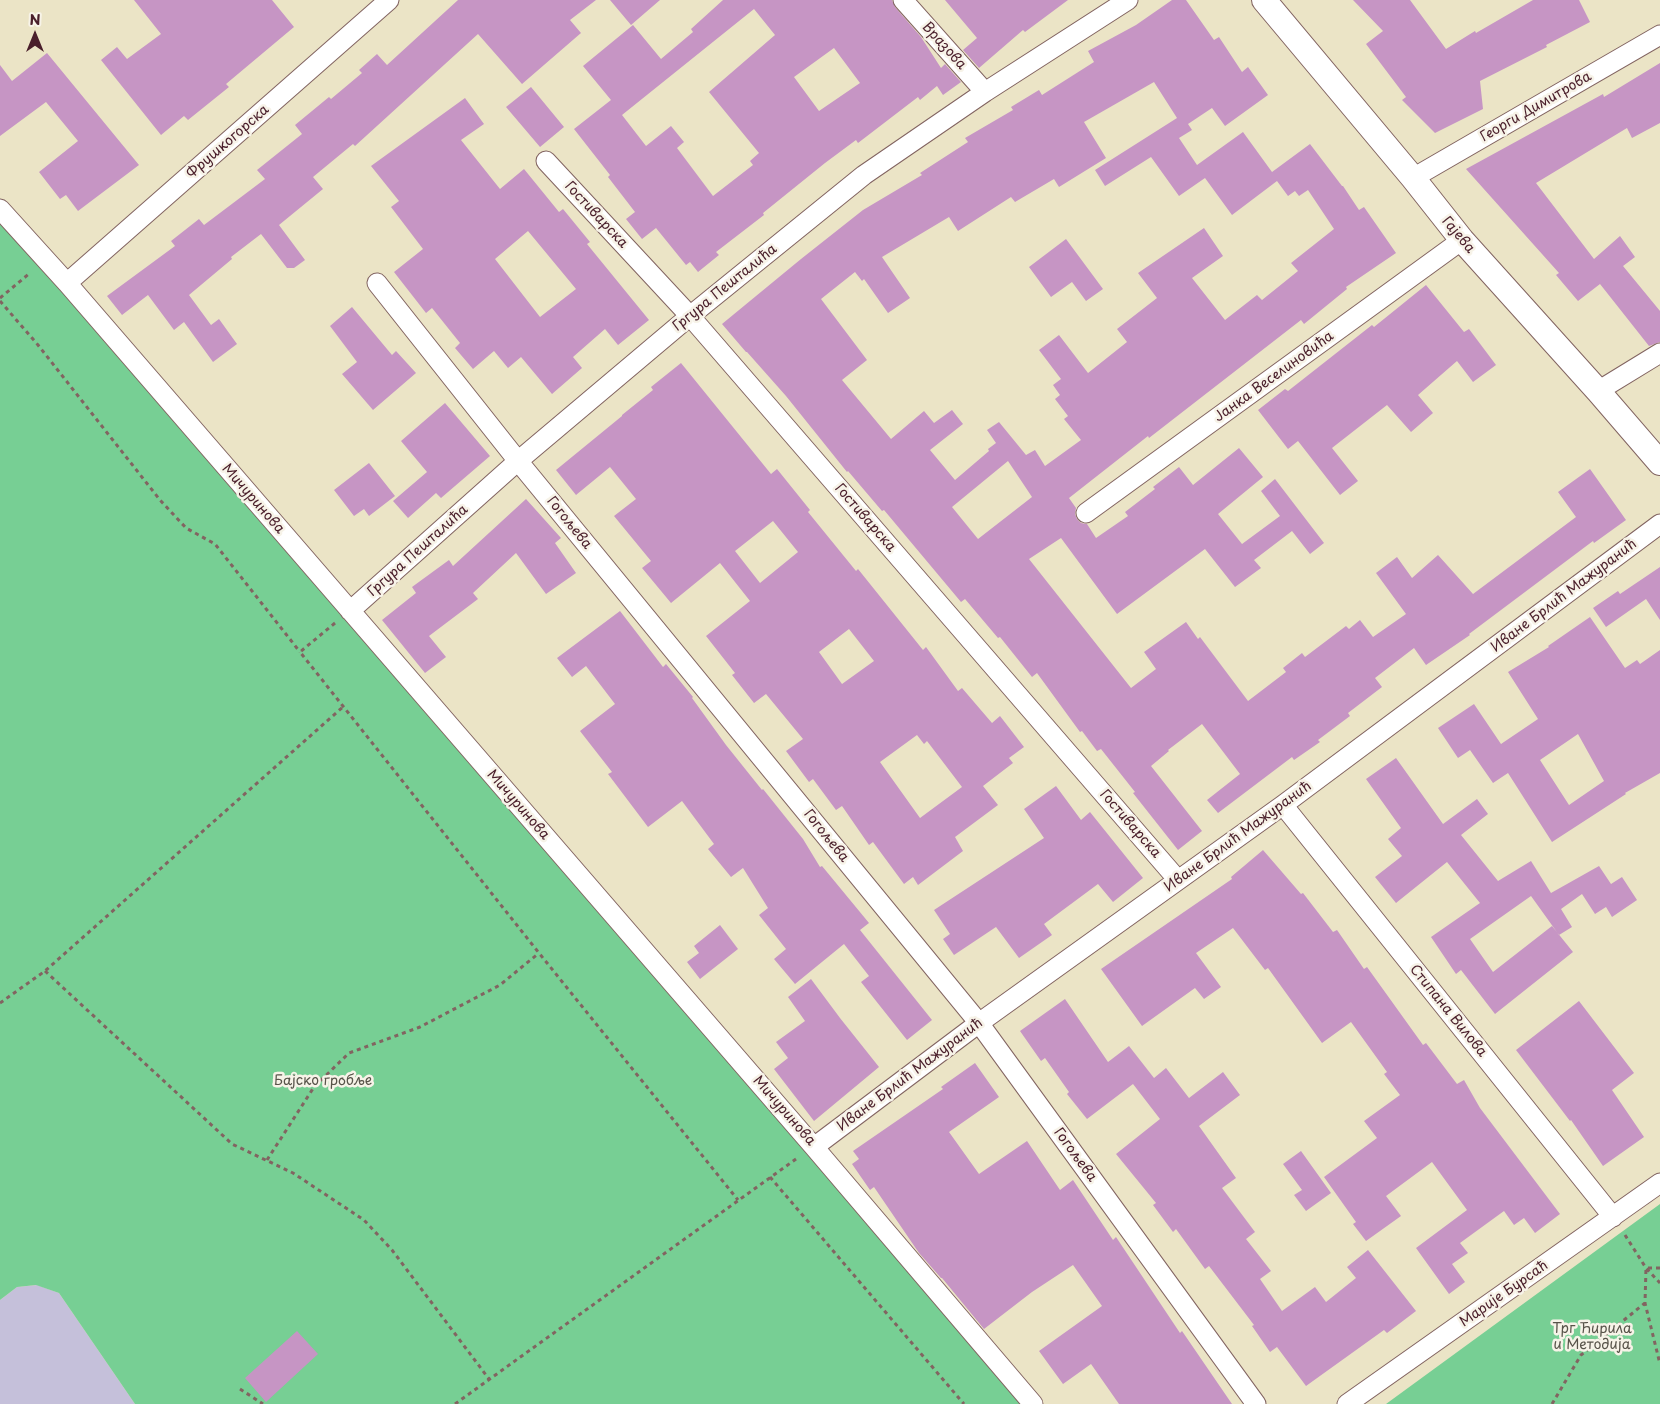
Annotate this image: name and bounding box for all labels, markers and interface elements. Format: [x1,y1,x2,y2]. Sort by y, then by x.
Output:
text: N [29,9,41,30]
north arrow [10,10,60,60]
street label: Вразова [918,19,970,73]
street label: Георги Димитрова [1477,68,1595,146]
street label: Фрушкогорска [183,102,273,182]
street label: Гостиварска [561,178,631,252]
street label: Гајева [1438,213,1478,257]
street label: Гргура Пешталића [670,241,780,335]
street label: Јанка Веселиновића [1211,328,1337,426]
street label: Мичуринова [218,461,288,537]
street label: Гостиварска [831,480,899,556]
street label: Гогољева [543,493,595,553]
street label: Гргура Пешталића [364,502,472,600]
street label: Иване Брлић Мажуранић [1488,536,1640,656]
street label: Мичуринова [483,767,553,843]
street label: Иване Брлић Мажуранић [1161,778,1315,896]
street label: Гостиварска [1096,786,1164,862]
street label: Гогољева [800,806,852,866]
street label: Стипана Вилова [1406,962,1490,1060]
street label: Иване Брлић Мажуранић [834,1015,986,1135]
park label: Бајско гробље [274,1073,372,1089]
street label: Мичуринова [749,1073,819,1149]
street label: Гогољева [1050,1125,1100,1185]
street label: Марије Бурсаћ [1457,1257,1551,1331]
park label: Трг Ћирила и Методија [1552,1321,1632,1354]

